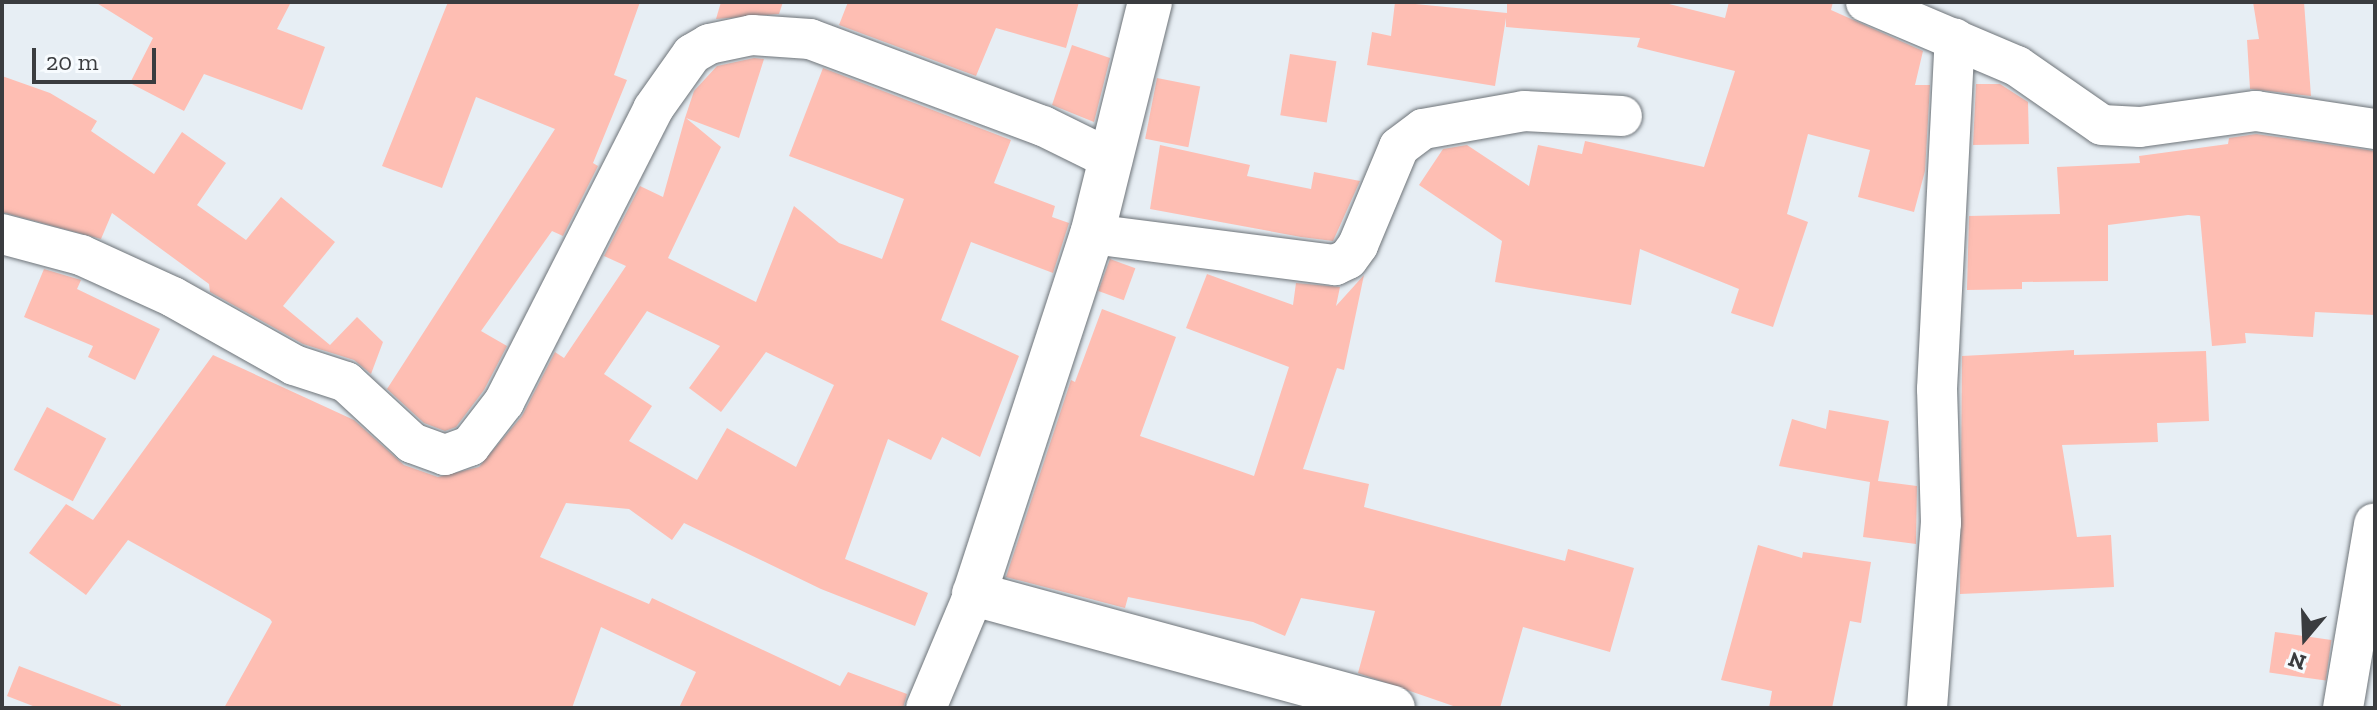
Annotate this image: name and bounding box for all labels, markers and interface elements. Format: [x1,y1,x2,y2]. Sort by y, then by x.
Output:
scale bar [36,32,160,82]
text: 20 m [46,47,98,76]
north arrow [2265,598,2345,678]
text: N [2285,646,2309,677]

